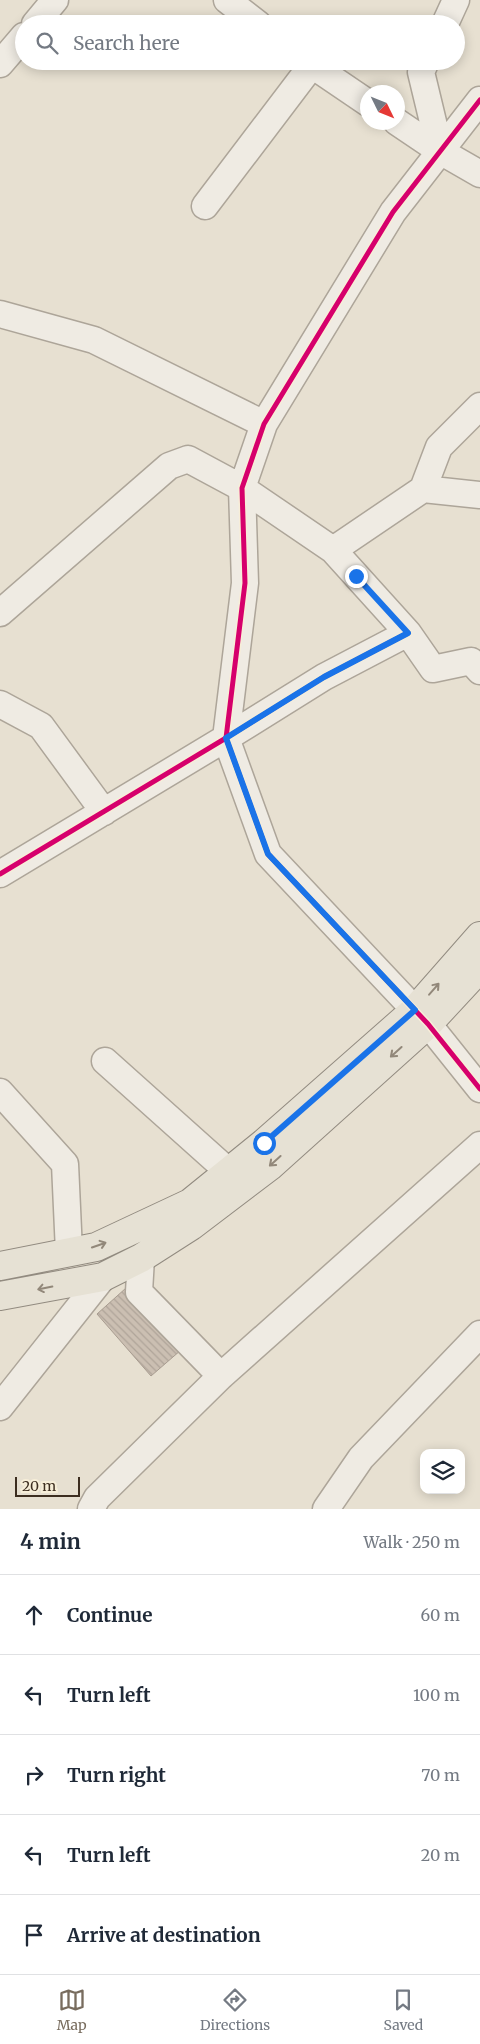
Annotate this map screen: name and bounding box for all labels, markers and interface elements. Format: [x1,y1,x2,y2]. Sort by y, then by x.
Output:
search box [15,15,465,70]
icon: search [33,29,61,57]
text: Search here [73,31,180,55]
north arrow [360,85,405,130]
route end [345,565,368,588]
one-way arrow [428,983,439,996]
one-way arrow [390,1046,403,1058]
route start [253,1132,276,1155]
one-way arrow [269,1155,282,1166]
one-way arrow [91,1240,106,1249]
one-way arrow [38,1284,54,1293]
map controls [420,1449,465,1494]
button: layers [420,1449,465,1494]
scale bar [15,1474,80,1497]
text: 20 m [22,1477,56,1495]
text: 4 min [20,1528,81,1555]
text: Walk · 250 m [364,1532,460,1552]
icon: ahead [20,1601,48,1629]
text: Continue [67,1603,153,1627]
text: 60 m [420,1605,460,1625]
icon: left [20,1681,48,1709]
text: Turn left [67,1683,151,1707]
text: 100 m [413,1685,460,1705]
icon: right [20,1761,48,1789]
text: Turn right [67,1763,166,1787]
text: 70 m [421,1765,460,1785]
icon: left [20,1841,48,1869]
text: Turn left [67,1843,151,1867]
text: 20 m [421,1845,460,1865]
icon: arrive [20,1921,48,1949]
text: Arrive at destination [67,1923,261,1947]
tab: Map [57,1986,87,2034]
tab: Directions [200,1986,270,2034]
tab: Saved [384,1986,423,2034]

